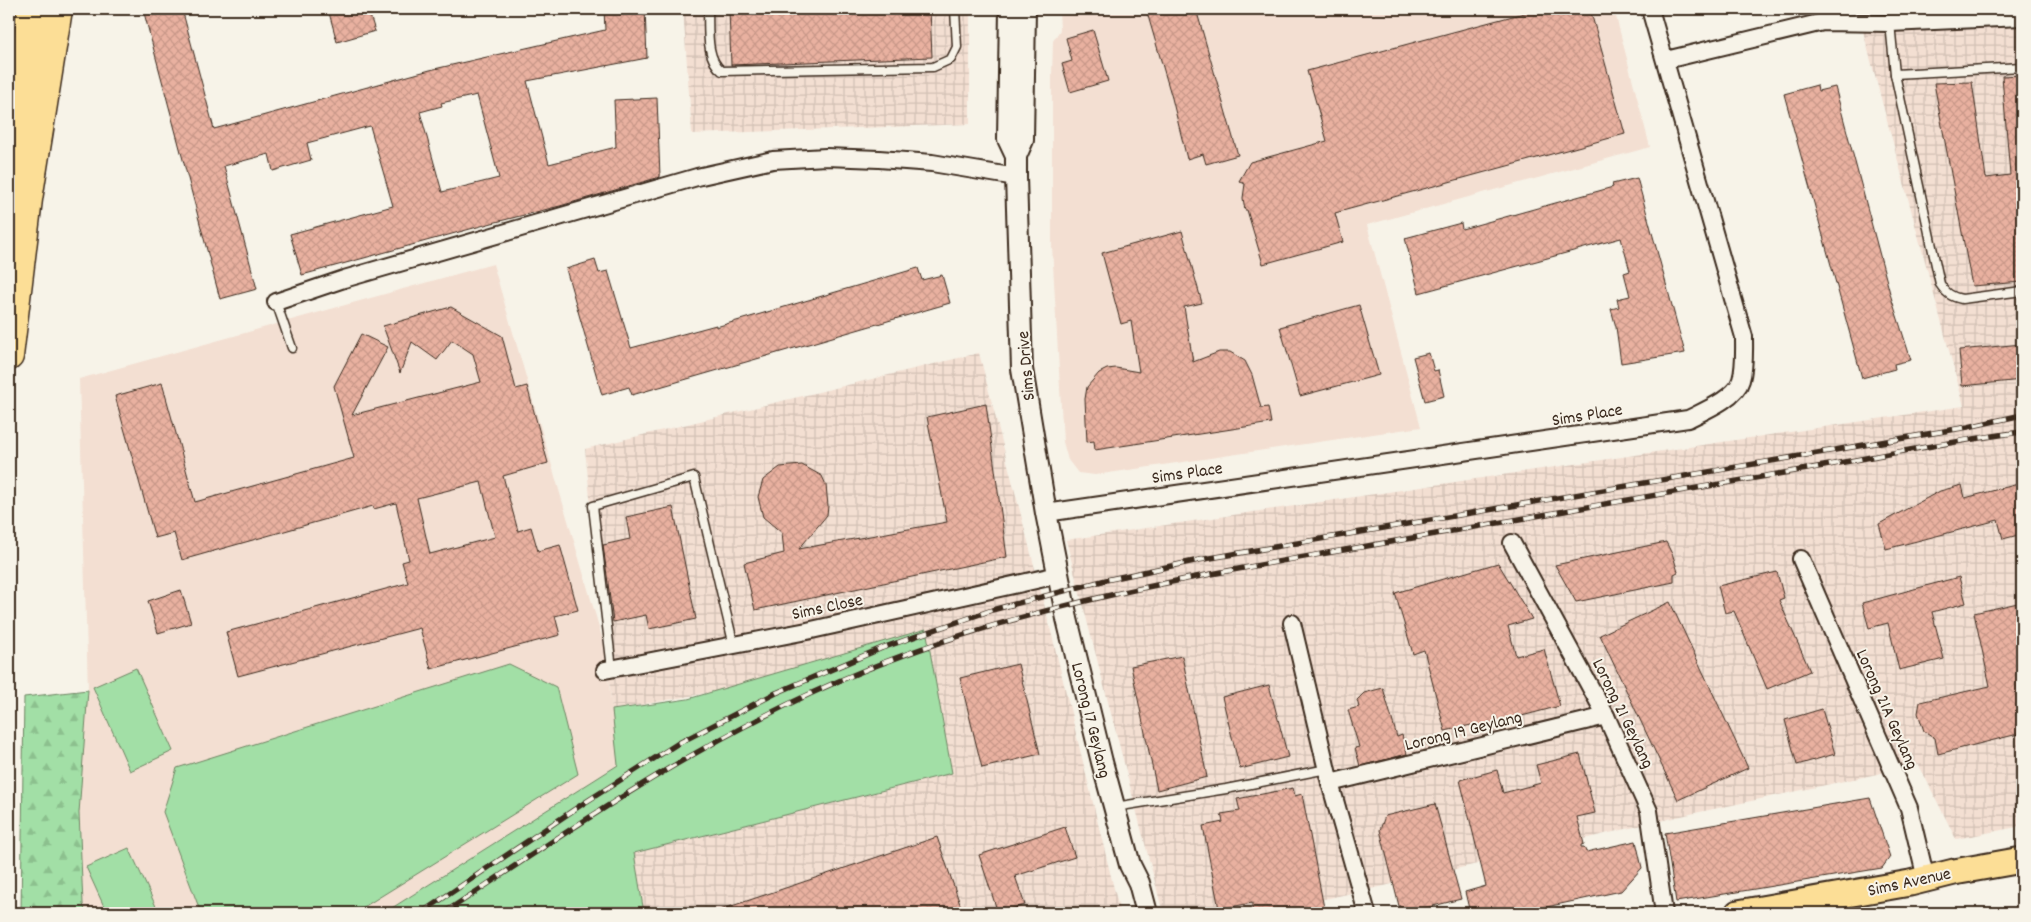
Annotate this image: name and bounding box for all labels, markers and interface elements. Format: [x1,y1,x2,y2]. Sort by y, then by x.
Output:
street label: Sims Drive [1012,330,1043,402]
street label: Sims Place [1550,399,1625,434]
street label: Sims Place [1150,457,1224,492]
street label: Sims Close [790,589,865,628]
street label: Lorong 21A Geylang [1848,646,1923,774]
street label: Lorong 21 Geylang [1584,655,1659,773]
street label: Lorong 17 Geylang [1063,660,1116,781]
street label: Lorong 19 Geylang [1402,706,1525,759]
street label: Sims Avenue [1866,862,1954,904]

